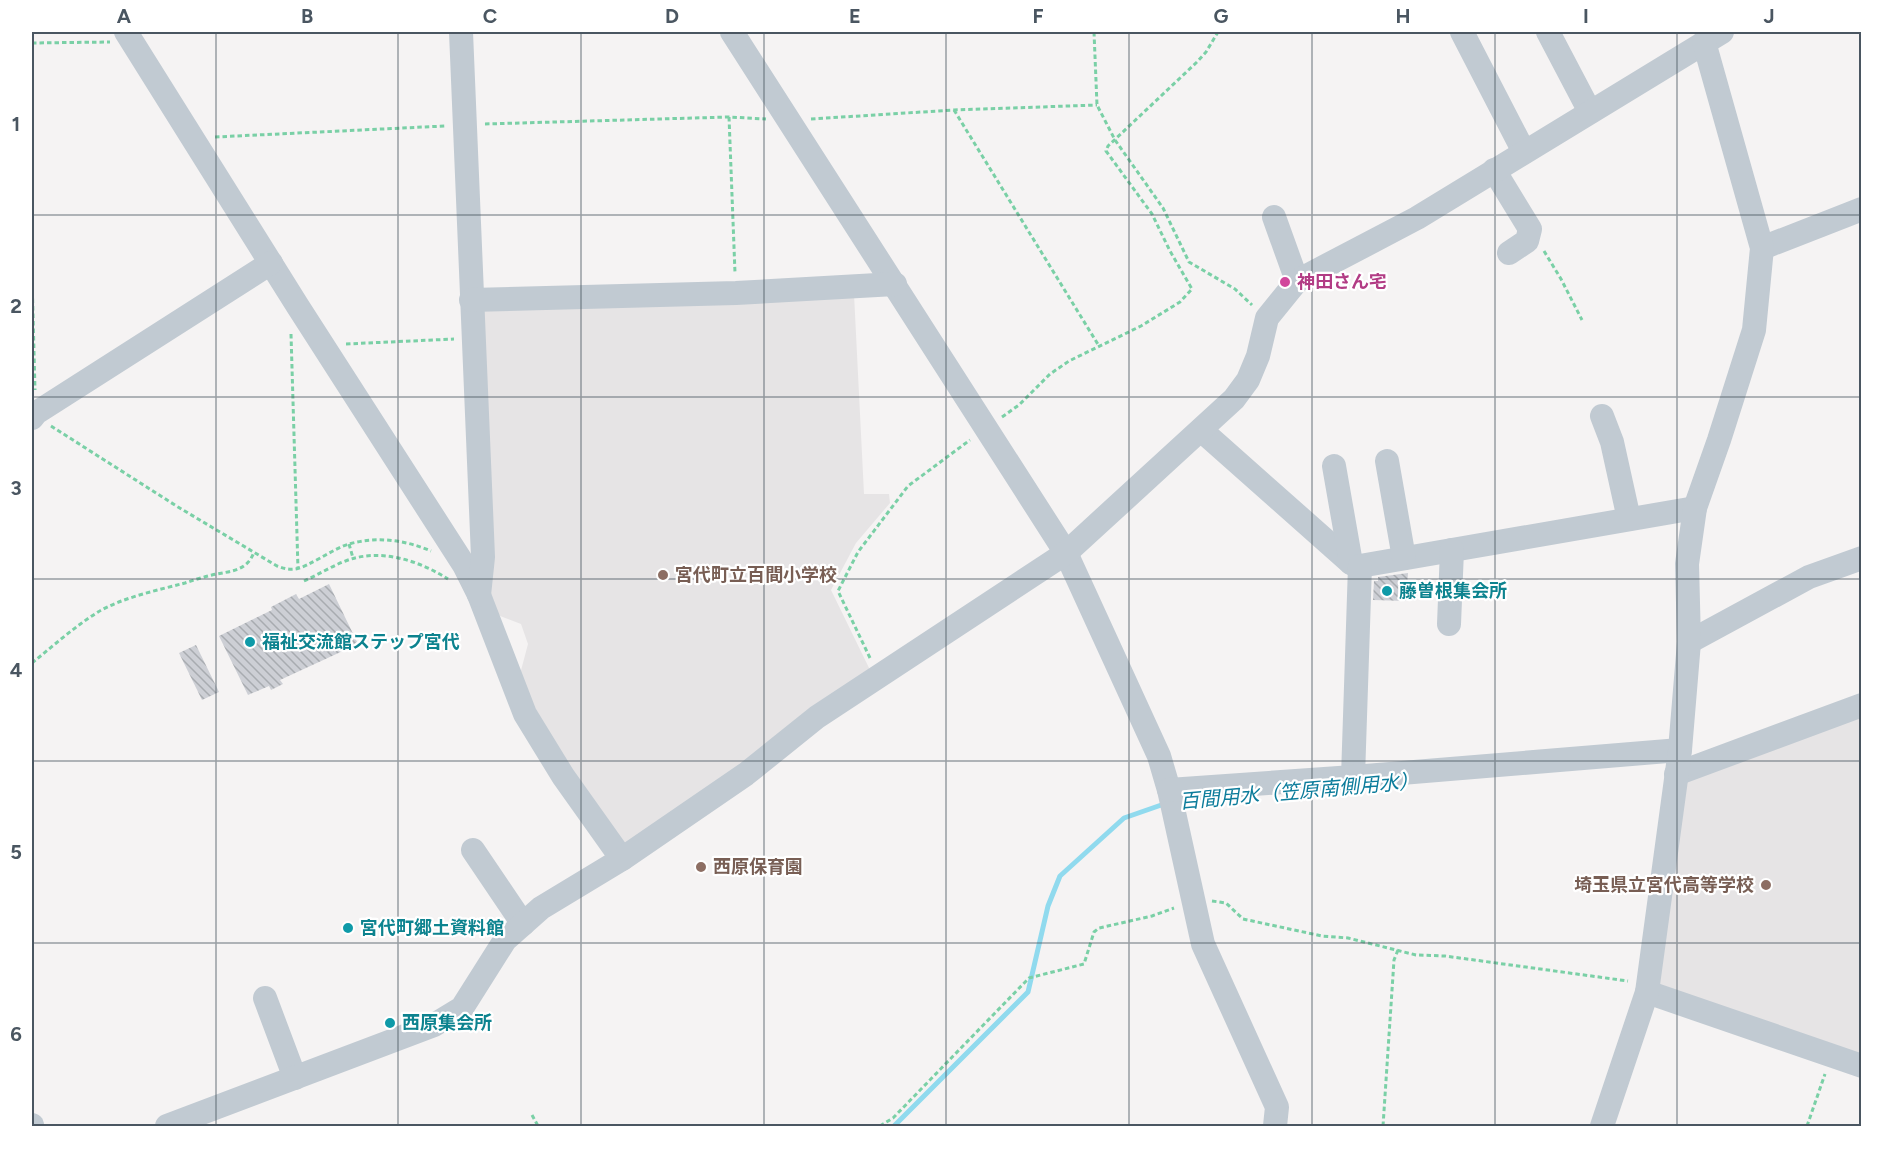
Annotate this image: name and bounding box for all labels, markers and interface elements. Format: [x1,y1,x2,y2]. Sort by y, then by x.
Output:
text: A [117,4,132,28]
text: B [301,4,313,28]
text: C [483,4,497,28]
text: D [665,4,679,28]
text: E [849,4,861,28]
text: F [1032,4,1044,28]
text: G [1214,4,1229,28]
text: H [1396,4,1411,28]
text: I [1583,4,1589,28]
text: J [1763,4,1775,28]
text: 1 [12,112,20,136]
place label: 神田さん宅 [1297,271,1387,293]
marker: 神田さん宅 [1278,275,1292,289]
text: 2 [10,294,22,318]
text: 3 [10,476,22,500]
place label: 宮代町立百間小学校 [675,564,837,586]
marker: 宮代町立百間小学校 [656,568,670,582]
place label: 藤曽根集会所 [1399,580,1507,602]
marker: 藤曽根集会所 [1380,584,1394,598]
place label: 福祉交流館ステップ宮代 [262,631,460,653]
marker: 福祉交流館ステップ宮代 [243,635,257,649]
text: 4 [10,658,23,682]
water label: 百間用水（笠原南側用水） [1178,769,1420,813]
text: 5 [10,840,22,864]
place label: 西原保育園 [713,856,803,878]
marker: 西原保育園 [694,860,708,874]
place label: 埼玉県立宮代高等学校 [1574,874,1754,896]
marker: 埼玉県立宮代高等学校 [1759,878,1773,892]
place label: 宮代町郷土資料館 [360,917,504,939]
marker: 宮代町郷土資料館 [341,921,355,935]
place label: 西原集会所 [402,1012,492,1034]
marker: 西原集会所 [383,1016,397,1030]
text: 6 [10,1022,22,1046]

